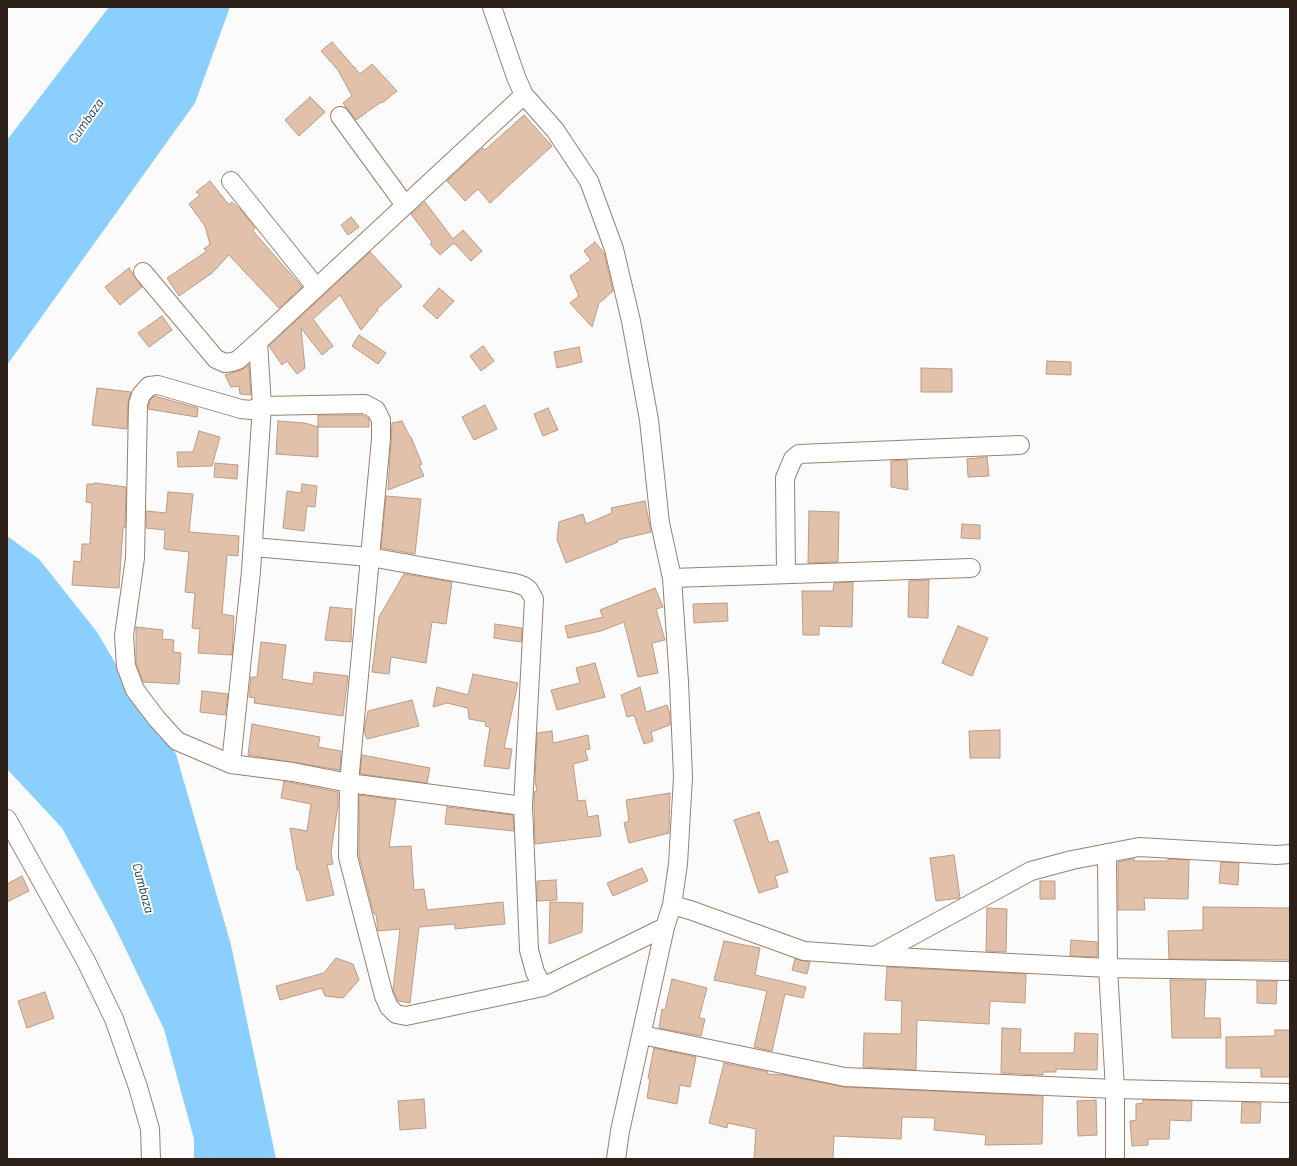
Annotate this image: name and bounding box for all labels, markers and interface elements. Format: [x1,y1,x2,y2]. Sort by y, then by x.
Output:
water label: Cumbaza [65,96,107,146]
water label: Cumbaza [129,861,157,915]

